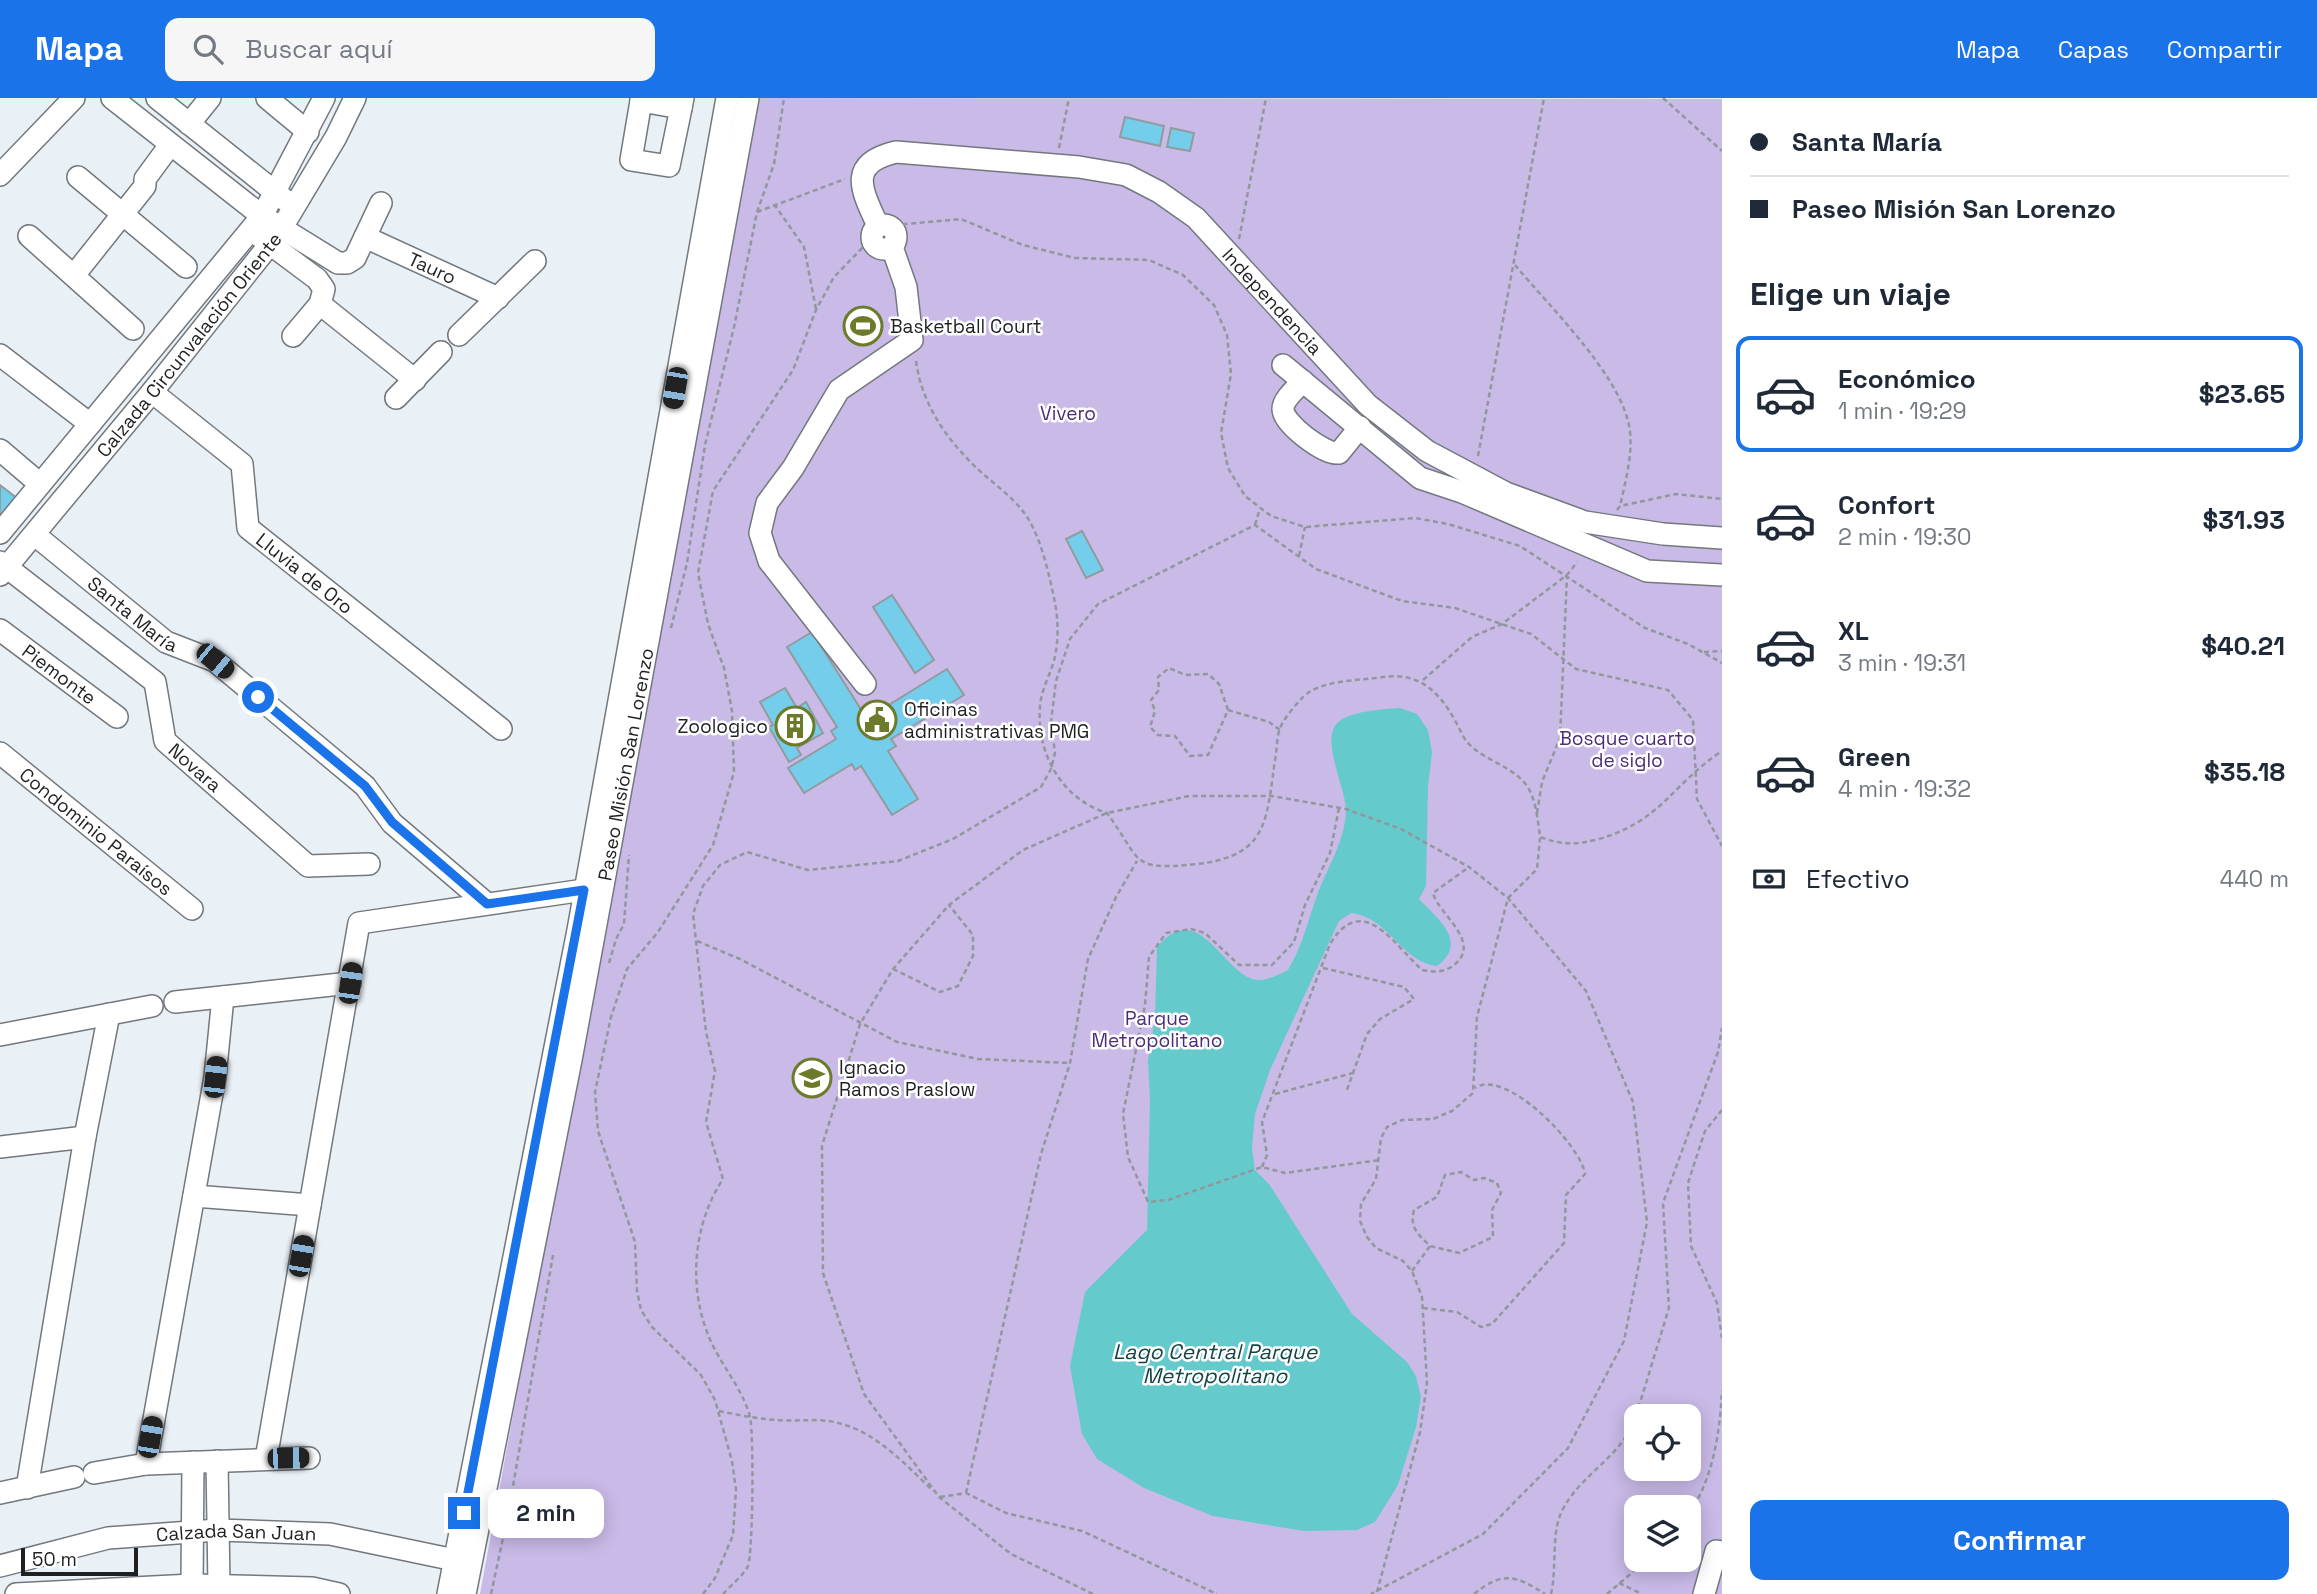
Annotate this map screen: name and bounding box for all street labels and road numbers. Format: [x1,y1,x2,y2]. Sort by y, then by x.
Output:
street label: Calzada Circunvalación Oriente [91,227,288,462]
street label: Independencia [1216,243,1328,360]
street label: Tauro [404,246,460,290]
street label: Lluvia de Oro [251,527,358,620]
street label: Santa María [82,571,181,658]
street label: Piemonte [17,639,101,710]
street label: Paseo Misión San Lorenzo [592,646,660,883]
street label: Novara [163,738,227,798]
street label: Condominio Paraísos [14,762,178,901]
street label: Calzada San Juan [155,1518,317,1547]

